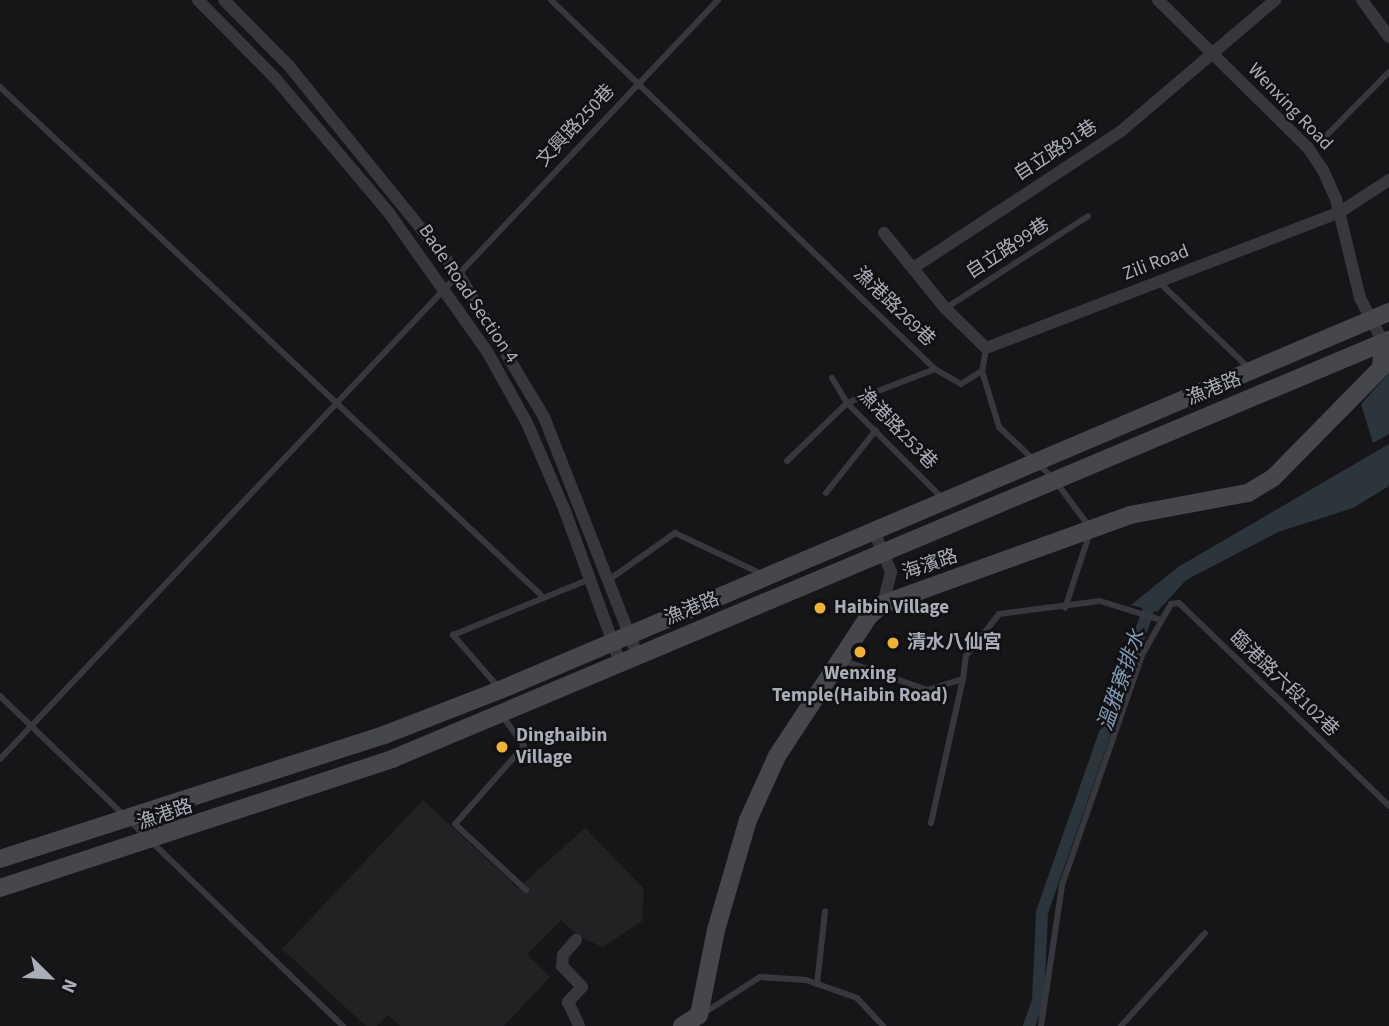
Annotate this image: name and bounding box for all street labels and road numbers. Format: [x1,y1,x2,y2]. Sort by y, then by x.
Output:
street label: Wenxing Road [1243,59,1337,155]
street label: 文興路250巷 [532,80,620,172]
street label: 自立路91巷 [1010,116,1102,186]
street label: 自立路99巷 [962,214,1054,284]
street label: Bade Road Section 4 [413,220,523,368]
street label: Zili Road [1120,240,1192,286]
street label: 漁港路269巷 [849,263,939,351]
street label: 漁港路 [1183,368,1245,410]
street label: 漁港路253巷 [853,384,941,474]
street label: 海濱路 [899,545,961,585]
street label: 漁港路 [661,588,723,630]
street label: 臨港路六段102巷 [1225,626,1343,742]
street label: 漁港路 [134,795,196,835]

